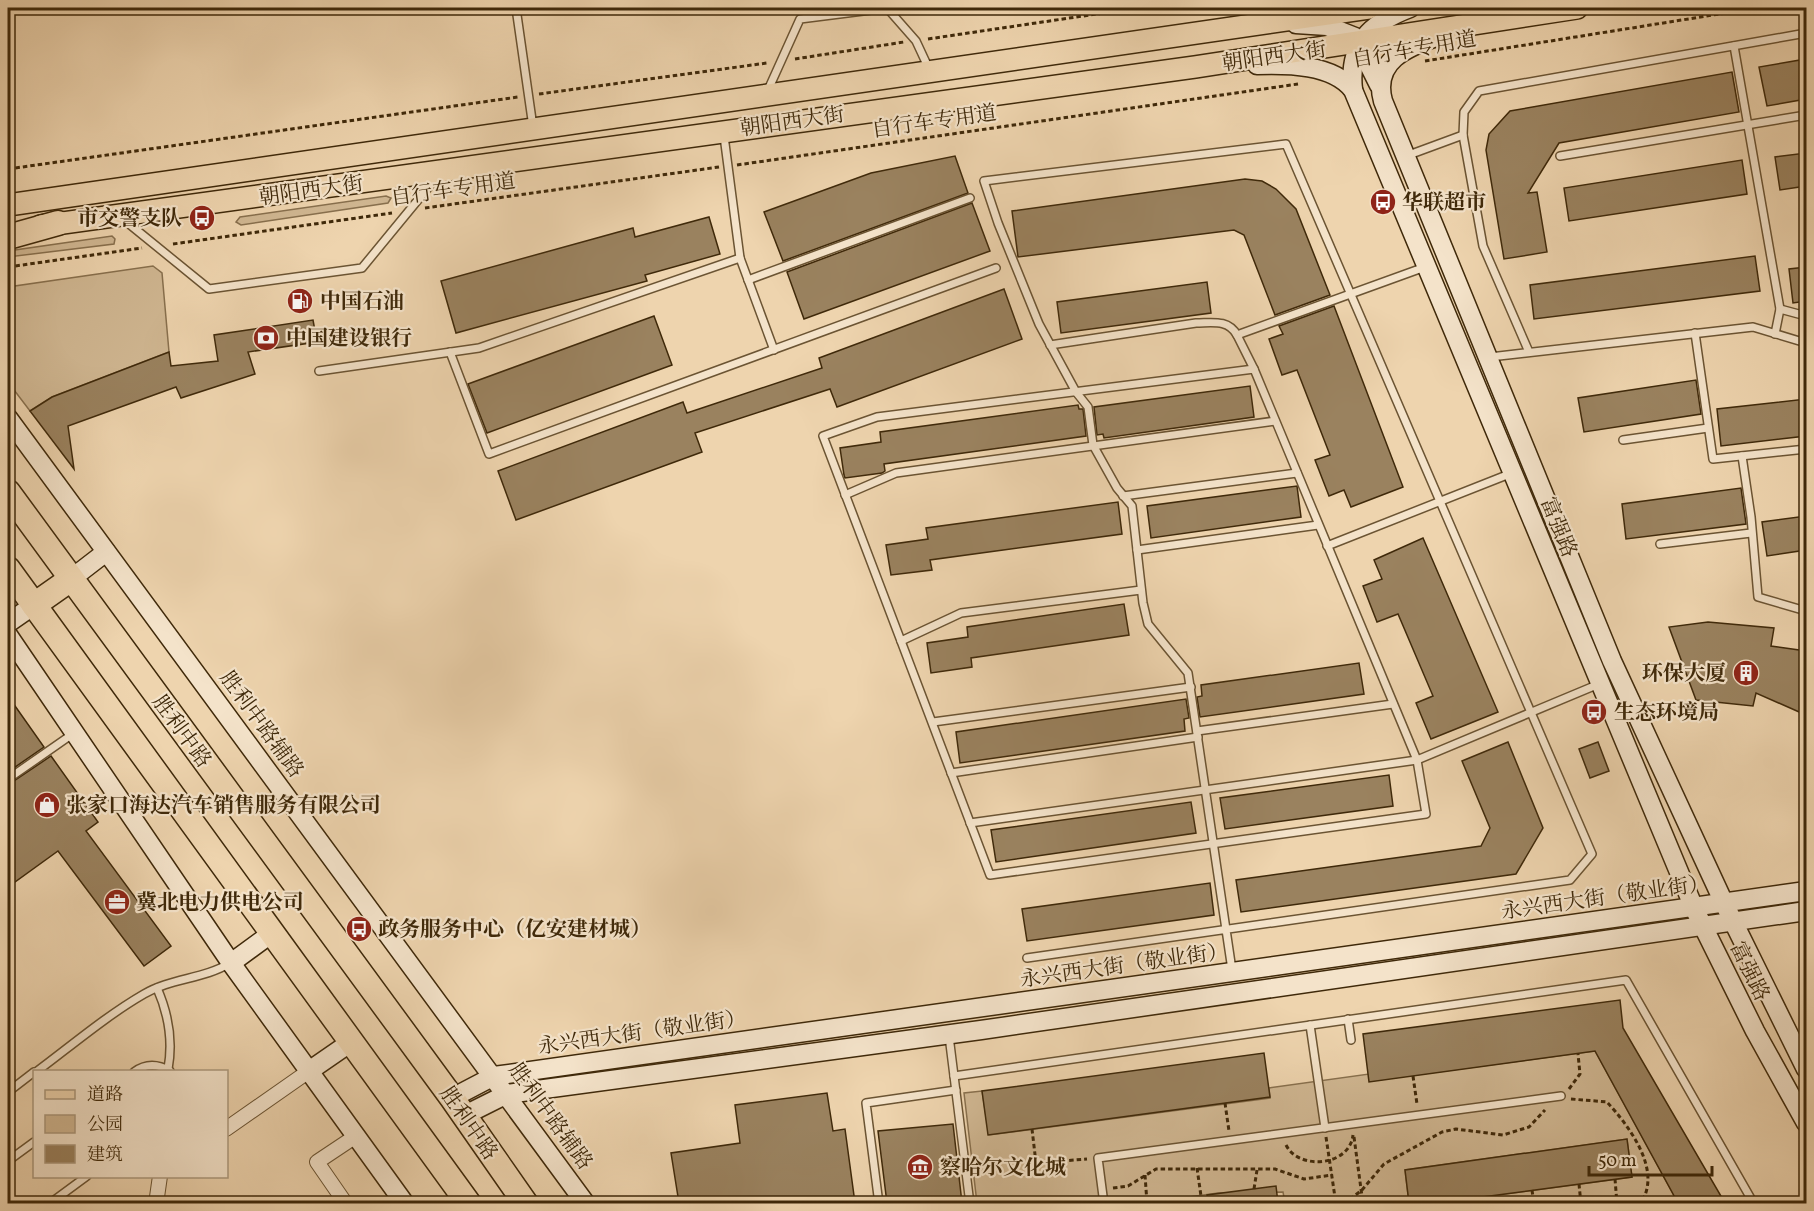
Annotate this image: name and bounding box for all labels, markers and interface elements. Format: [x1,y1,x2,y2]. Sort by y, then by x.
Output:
street label: 自行车专用道 [1350,25,1479,76]
street label: 朝阳西大街 [1220,36,1328,79]
street label: 自行车专用道 [870,99,999,146]
street label: 朝阳西大街 [738,101,846,144]
street label: 自行车专用道 [389,167,518,214]
street label: 朝阳西大街 [257,170,365,213]
bus stop icon: 华联超市 [1368,187,1398,217]
place label: 华联超市 [1402,189,1486,218]
bus stop icon: 市交警支队 [187,203,217,233]
place label: 市交警支队 [77,205,182,234]
fuel station icon: 中国石油 [285,286,315,316]
place label: 中国石油 [320,288,404,317]
bank icon: 中国建设银行 [251,323,281,353]
place label: 中国建设银行 [286,325,412,354]
street label: 富强路 [1532,493,1583,562]
building icon: 环保大厦 [1731,658,1761,688]
place label: 环保大厦 [1642,660,1726,689]
street label: 胜利中路辅路 [212,665,310,784]
street label: 胜利中路 [144,689,217,774]
bus stop icon: 生态环境局 [1579,697,1609,727]
place label: 生态环境局 [1614,699,1719,728]
shop icon: 张家口海达汽车销售服务有限公司 [32,790,62,820]
place label: 张家口海达汽车销售服务有限公司 [66,792,381,821]
street label: 永兴西大街（敬业街） [1499,870,1711,927]
office icon: 冀北电力供电公司 [102,887,132,917]
place label: 冀北电力供电公司 [136,889,304,918]
bus stop icon: 政务服务中心（亿安建材城） [344,914,374,944]
place label: 政务服务中心（亿安建材城） [378,916,651,945]
street label: 富强路 [1722,937,1775,1006]
street label: 永兴西大街（敬业街） [1018,938,1230,995]
street label: 永兴西大街（敬业街） [536,1005,748,1062]
street label: 胜利中路辅路 [501,1057,599,1176]
legend [33,1070,228,1178]
street label: 胜利中路 [432,1081,504,1167]
text: 道路 [87,1083,123,1108]
text: 公园 [87,1113,123,1138]
scale bar [1589,1139,1712,1177]
text: 建筑 [87,1143,123,1168]
text: 50 m [1598,1149,1637,1174]
museum icon: 察哈尔文化城 [905,1152,935,1182]
place label: 察哈尔文化城 [940,1154,1066,1183]

